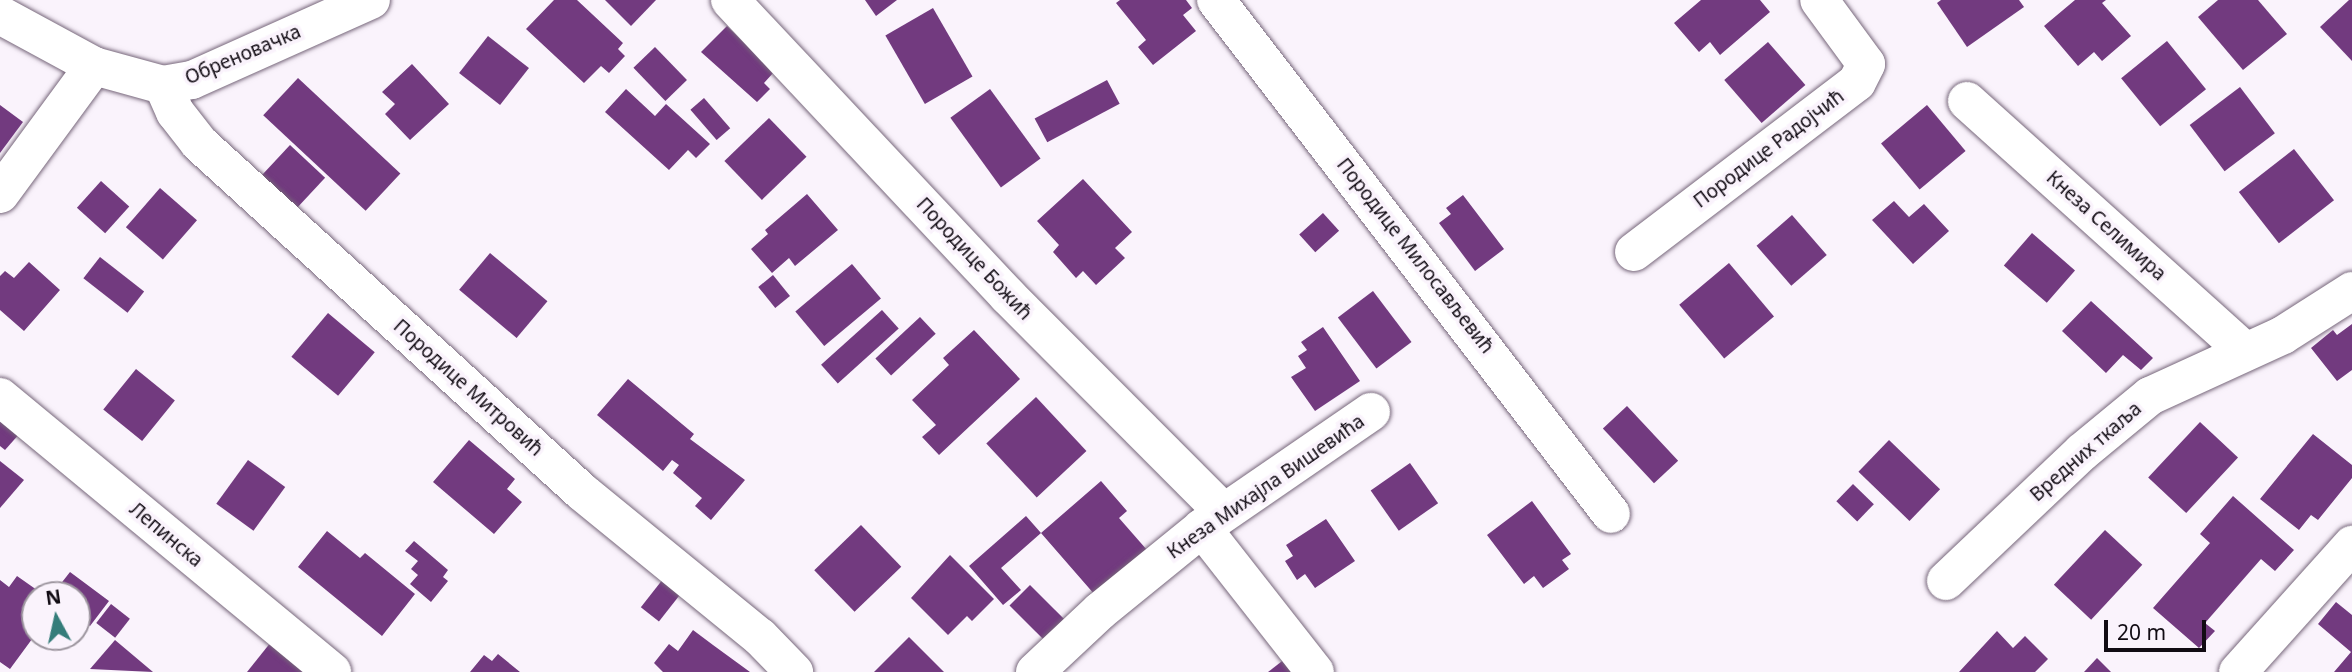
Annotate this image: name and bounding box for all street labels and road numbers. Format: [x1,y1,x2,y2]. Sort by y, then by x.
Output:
street label: Обреновачка [182,20,304,90]
street label: Породице Радојчић [1689,85,1849,213]
street label: Породице Милосављевић [1332,154,1498,358]
street label: Кнеза Селимира [2042,166,2170,286]
street label: Породице Божић [912,193,1036,325]
street label: Породице Митровић [389,315,547,461]
street label: Вредних ткаља [2026,398,2146,506]
street label: Кнеза Михајла Вишевића [1163,410,1369,564]
street label: Лепинска [125,498,207,572]

